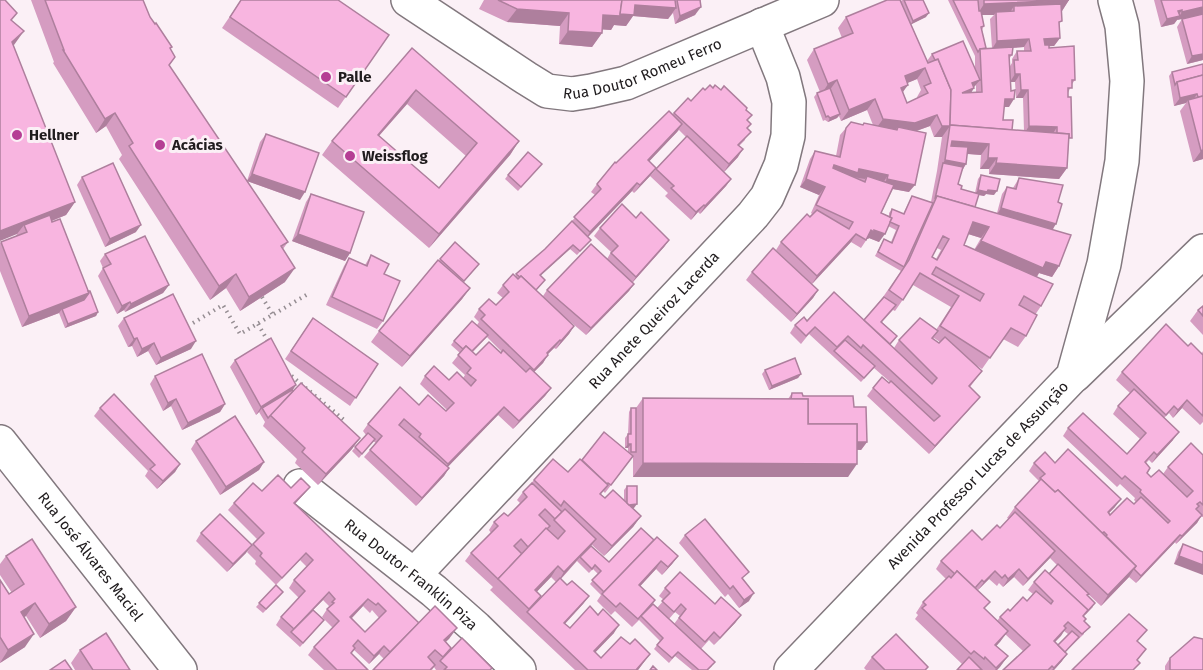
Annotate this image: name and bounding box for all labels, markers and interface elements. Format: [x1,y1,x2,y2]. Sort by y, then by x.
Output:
street label: Rua Doutor Romeu Ferro [562,34,724,103]
place label: Palle [338,68,371,86]
marker: Palle [319,70,333,84]
place label: Hellner [29,126,80,144]
marker: Hellner [10,128,24,142]
place label: Acácias [171,136,223,154]
marker: Acácias [153,138,167,152]
place label: Weissflog [362,147,429,165]
marker: Weissflog [343,149,357,163]
street label: Rua Anete Queiroz Lacerda [585,248,723,393]
street label: Avenida Professor Lucas de Assunção [884,377,1072,573]
street label: Rua José Álvares Maciel [34,489,147,625]
street label: Rua Doutor Franklin Piza [341,515,481,634]

